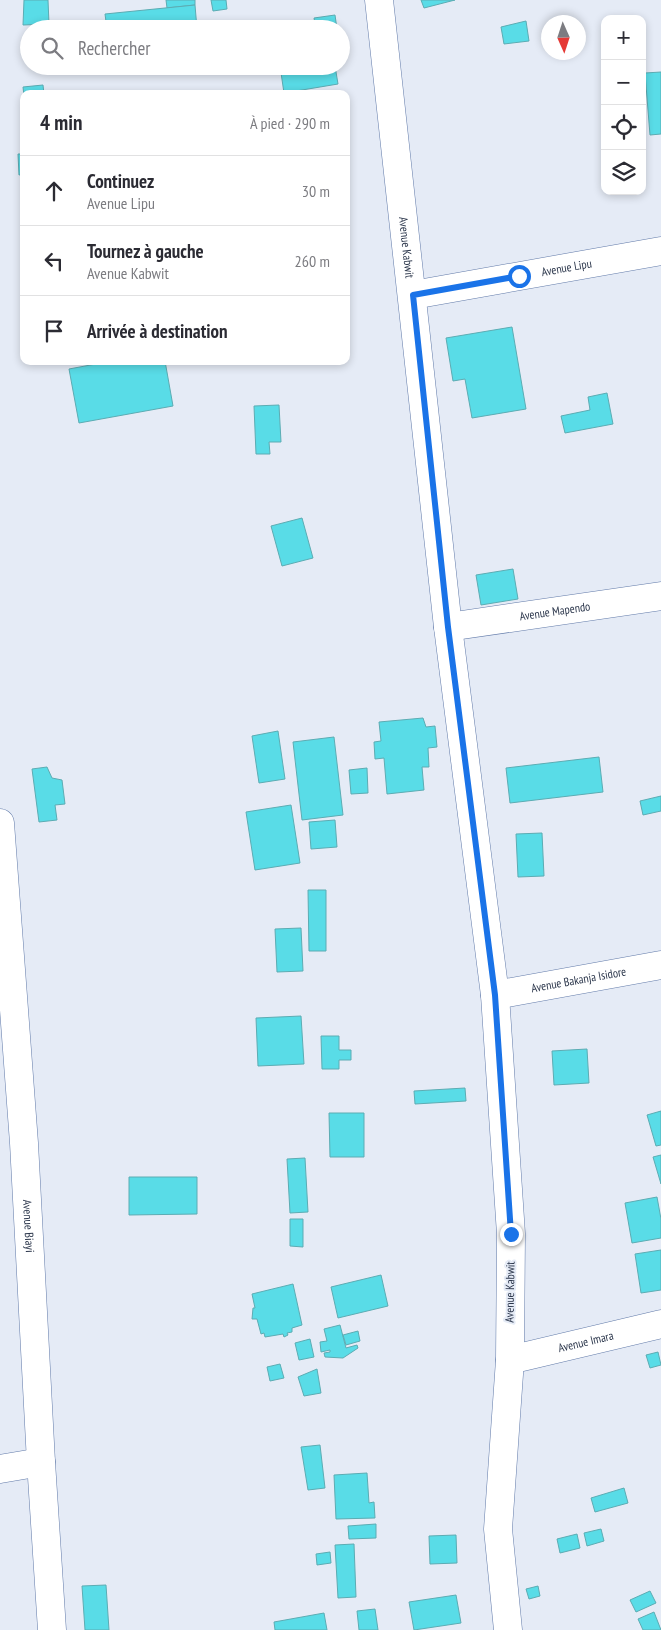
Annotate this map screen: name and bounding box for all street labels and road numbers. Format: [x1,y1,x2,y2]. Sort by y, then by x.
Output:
street label: Avenue Kabwit [396,216,418,280]
street label: Avenue Lipu [540,255,593,279]
street label: Avenue Mapendo [518,598,591,624]
street label: Avenue Bakanja Isidore [530,963,627,995]
street label: Avenue Biayi [20,1199,38,1253]
street label: Avenue Kabwit [501,1260,518,1323]
street label: Avenue Imara [557,1328,615,1355]

